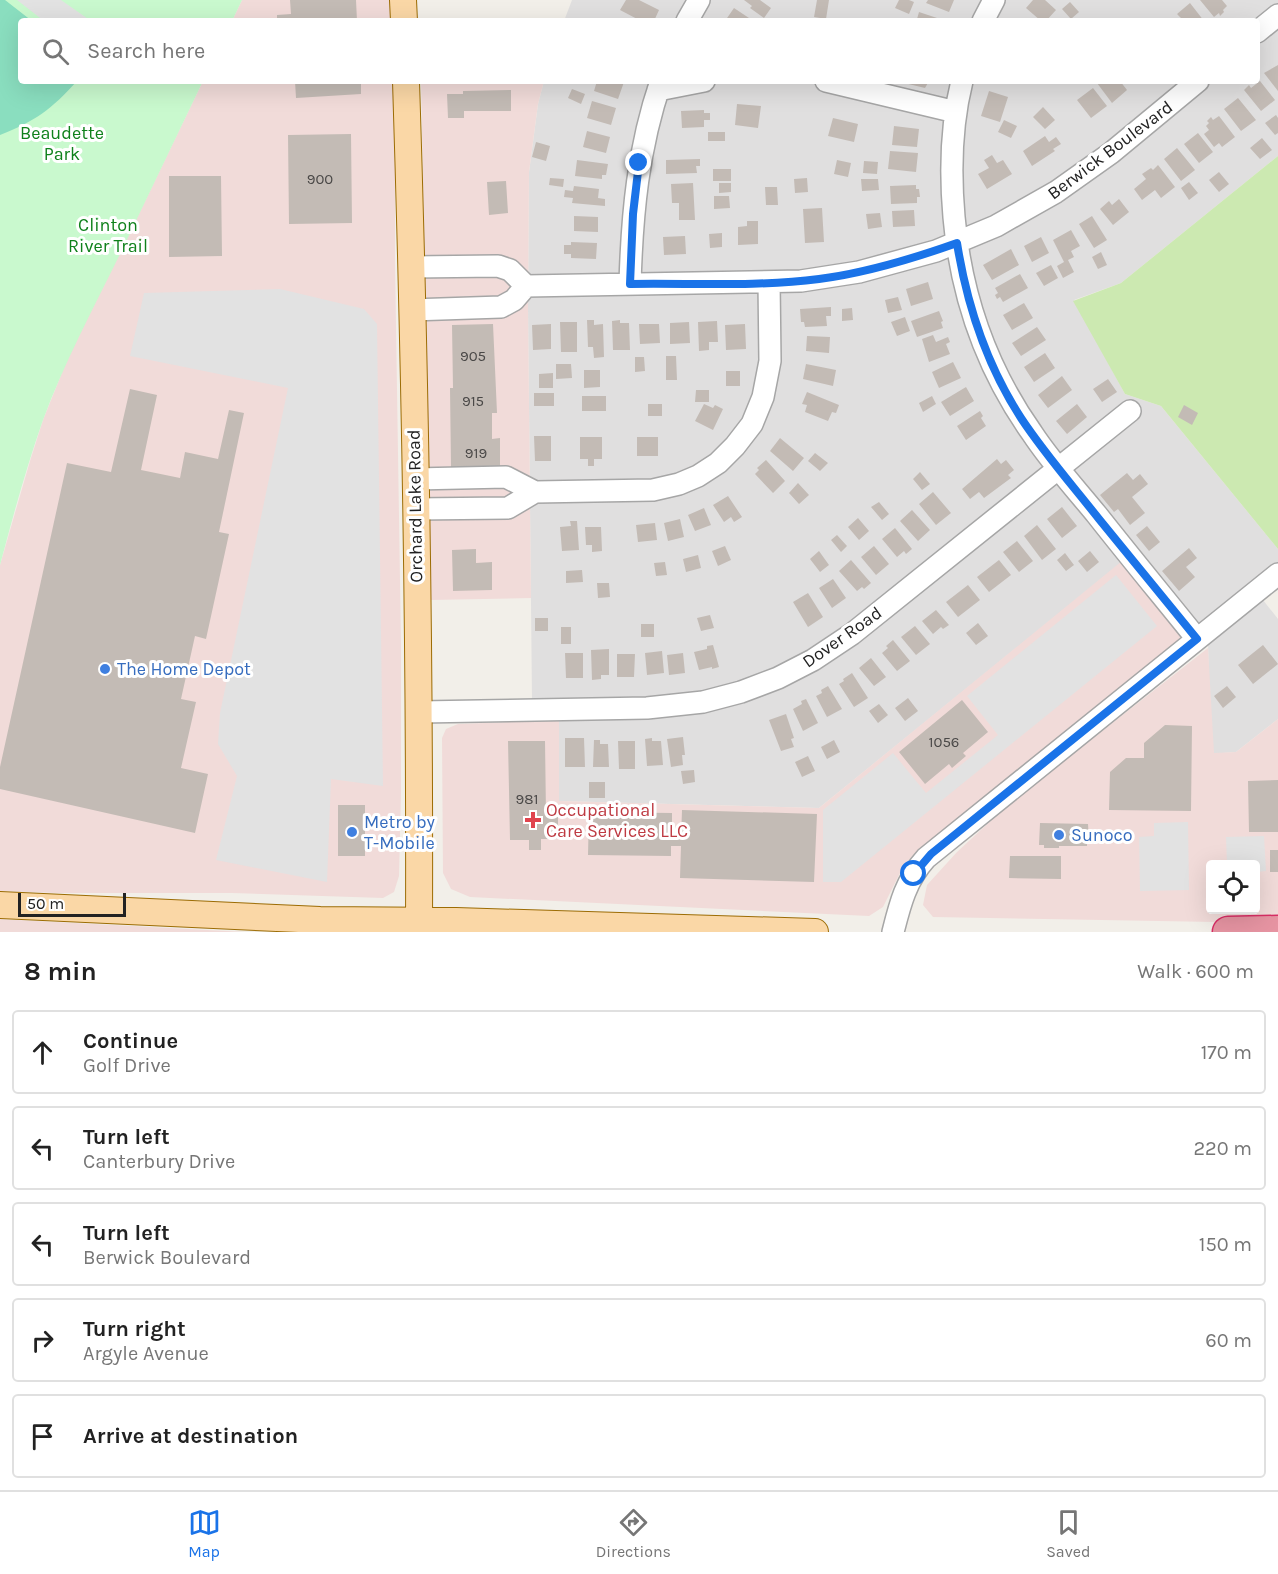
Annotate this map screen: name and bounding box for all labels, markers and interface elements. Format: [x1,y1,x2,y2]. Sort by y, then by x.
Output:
search box [18,18,1260,84]
icon: search [39,35,72,68]
text: Search here [87,38,205,64]
street label: Berwick Boulevard [1043,96,1177,204]
park label: Beaudette Park [20,122,104,165]
route end [625,149,651,175]
house number: 900 [307,170,333,188]
park label: Clinton River Trail [68,214,148,257]
house number: 905 [460,347,486,365]
house number: 915 [462,392,484,410]
street label: Orchard Lake Road [403,429,427,583]
house number: 919 [465,444,487,462]
street label: Dover Road [798,602,886,672]
place label: The Home Depot [117,658,251,680]
marker: The Home Depot [98,662,112,676]
house number: 1056 [929,733,959,751]
house number: 981 [516,790,538,808]
place label: Occupational Care Services LLC [546,799,688,842]
place label: Metro by T-Mobile [364,811,436,854]
marker: Occupational Care Services LLC [524,811,542,829]
place label: Sunoco [1071,824,1133,846]
marker: Metro by T-Mobile [345,825,359,839]
marker: Sunoco [1052,828,1066,842]
route start [900,860,926,886]
map controls [1206,860,1260,914]
button: locate [1206,860,1260,914]
scale bar [18,890,126,917]
text: 50 m [27,894,64,913]
text: 8 min [24,956,97,987]
text: Walk · 600 m [1137,960,1254,983]
text: Continue [83,1028,178,1054]
icon: ahead [26,1036,59,1069]
text: 170 m [1201,1041,1252,1064]
text: Golf Drive [83,1054,171,1077]
text: Turn left [83,1124,170,1150]
icon: left [26,1132,59,1165]
text: 220 m [1193,1137,1252,1160]
text: Canterbury Drive [83,1150,235,1173]
text: Turn left [83,1220,170,1246]
icon: left [26,1228,59,1261]
text: 150 m [1199,1233,1252,1256]
text: Berwick Boulevard [83,1246,251,1269]
text: Turn right [83,1316,186,1342]
icon: right [26,1324,59,1357]
text: 60 m [1205,1329,1252,1352]
text: Argyle Avenue [83,1342,209,1365]
icon: arrive [26,1420,59,1453]
text: Arrive at destination [83,1423,298,1449]
tab: Map [188,1506,221,1561]
tab: Directions [596,1506,671,1561]
tab: Saved [1046,1506,1090,1561]

